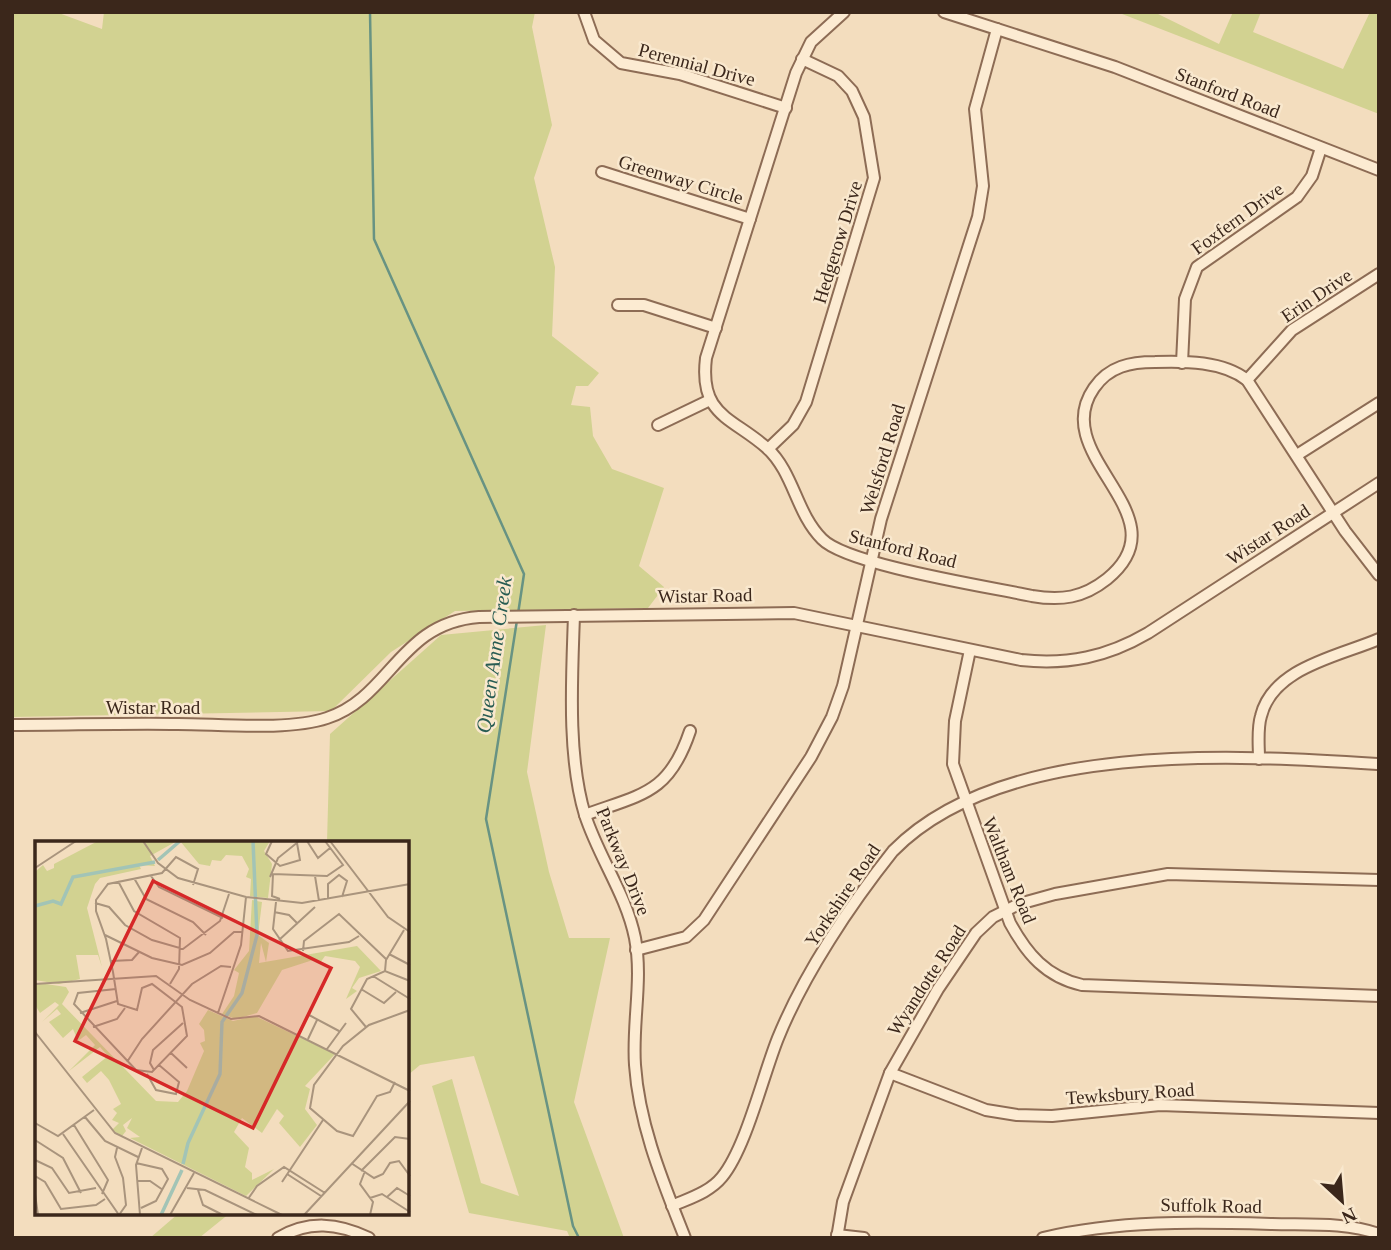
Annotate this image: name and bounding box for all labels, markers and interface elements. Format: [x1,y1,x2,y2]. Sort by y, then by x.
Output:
street label: Perennial Drive [636,39,757,90]
street label: Stanford Road [1173,63,1284,122]
street label: Greenway Circle [616,151,746,208]
street label: Hedgerow Drive [809,178,866,306]
street label: Foxfern Drive [1187,178,1287,259]
street label: Erin Drive [1277,264,1356,327]
street label: Welsford Road [856,401,909,517]
street label: Wistar Road [1223,500,1314,569]
street label: Stanford Road [847,525,959,572]
water label: Queen Anne Creek [471,575,517,735]
street label: Wistar Road [657,584,753,607]
street label: Wistar Road [106,697,201,718]
street label: Parkway Drive [592,804,655,918]
street label: Waltham Road [979,814,1041,927]
street label: Yorkshire Road [800,840,885,950]
inset map [35,841,410,1215]
street label: Wyandotte Road [883,921,970,1039]
street label: Tewksbury Road [1065,1078,1196,1108]
north arrow [1307,1166,1377,1236]
street label: Suffolk Road [1160,1194,1262,1217]
text: N [1338,1203,1360,1228]

